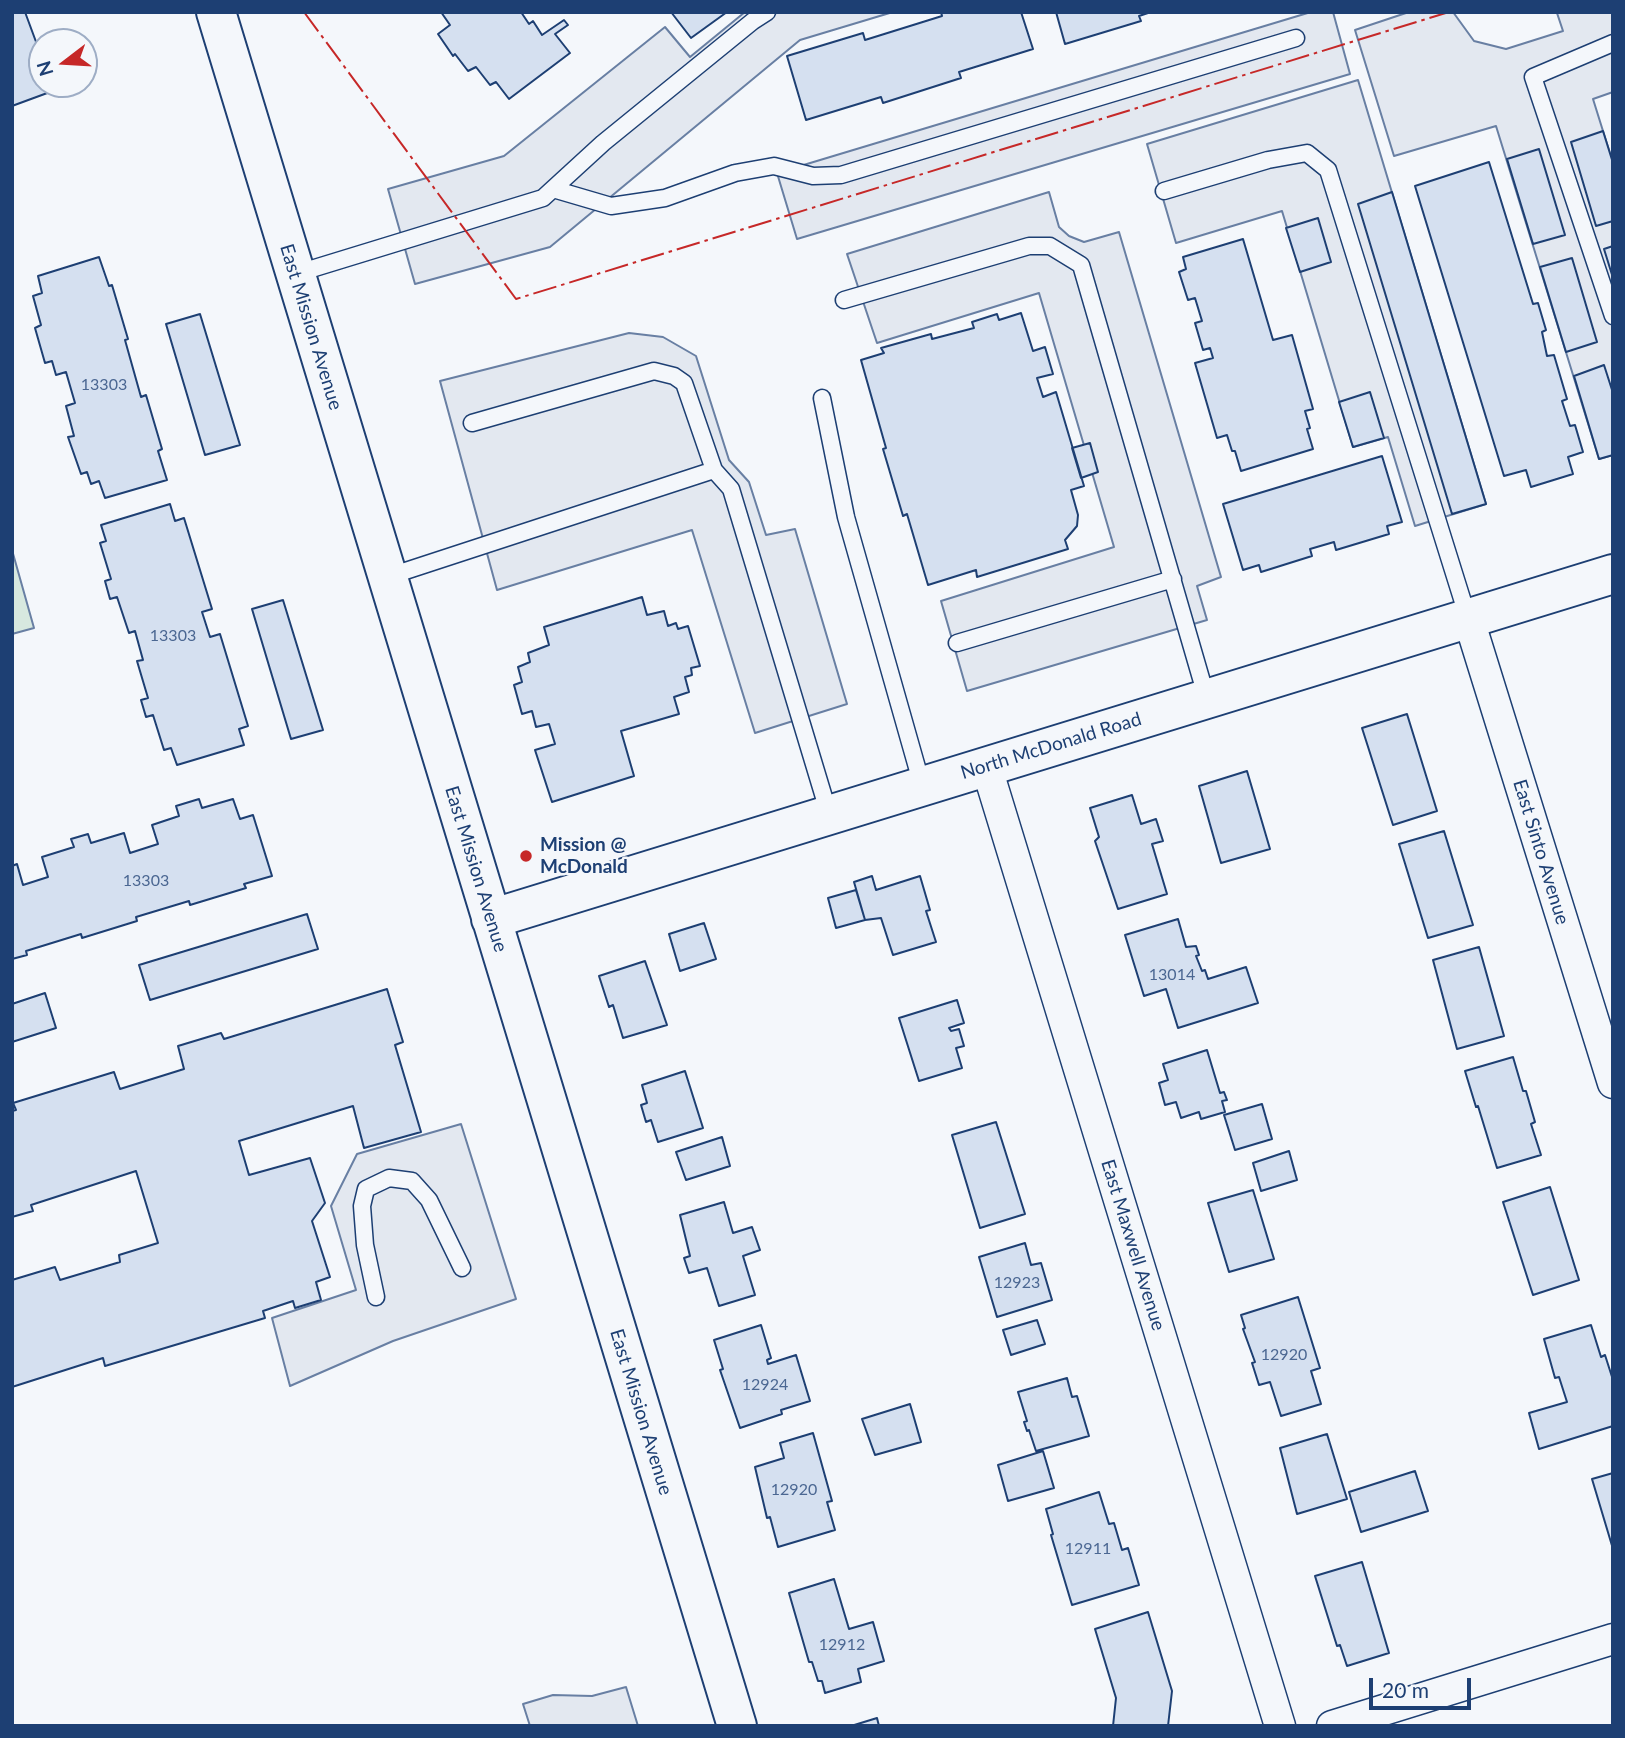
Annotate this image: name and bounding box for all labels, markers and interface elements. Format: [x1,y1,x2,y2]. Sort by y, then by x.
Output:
north arrow [28,28,98,98]
text: N [31,58,57,79]
street label: East Mission Avenue [275,241,347,413]
house number: 13303 [81,375,127,395]
house number: 13303 [150,626,196,646]
street label: North McDonald Road [958,708,1144,784]
street label: East Sinto Avenue [1508,777,1574,927]
street label: East Mission Avenue [440,783,512,955]
place label: Mission @ McDonald [540,834,628,878]
marker: Mission @ McDonald [518,848,534,864]
house number: 13303 [123,871,169,891]
house number: 13014 [1149,965,1195,985]
street label: East Maxwell Avenue [1096,1157,1170,1333]
house number: 12923 [994,1273,1040,1293]
street label: East Mission Avenue [605,1326,677,1498]
house number: 12920 [1261,1345,1307,1365]
house number: 12924 [742,1375,788,1395]
house number: 12920 [771,1480,817,1500]
house number: 12911 [1065,1539,1111,1559]
house number: 12912 [819,1635,865,1655]
scale bar [1373,1664,1474,1708]
text: 20 m [1382,1677,1429,1702]

